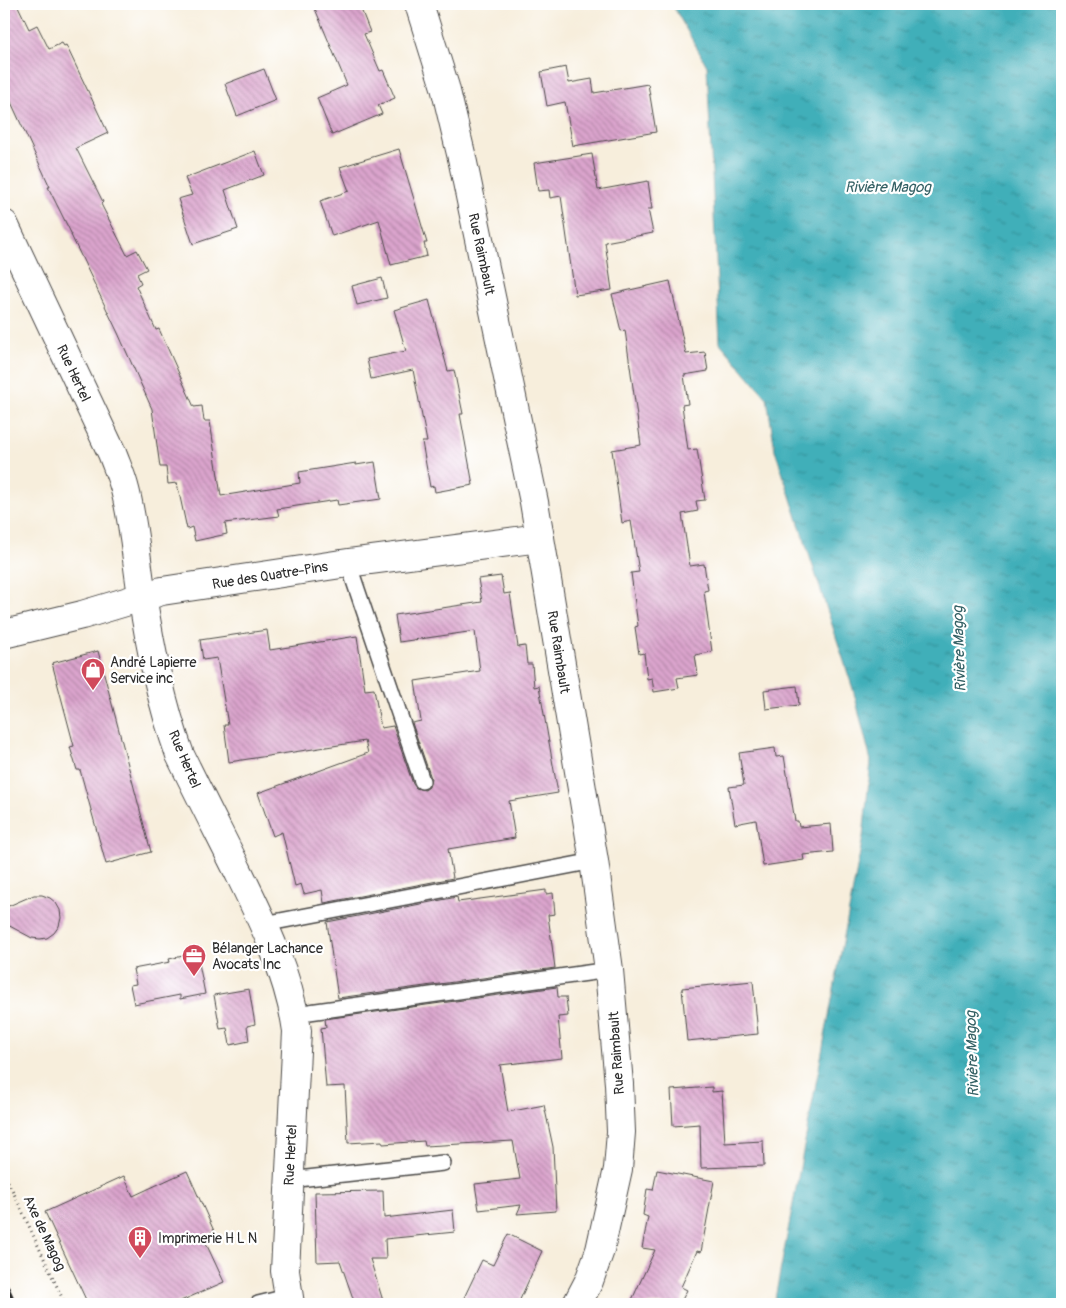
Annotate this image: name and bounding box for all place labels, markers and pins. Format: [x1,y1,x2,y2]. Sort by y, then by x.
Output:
place label: André Lapierre Service inc [110,654,196,687]
shop icon: André Lapierre Service inc [80,657,106,691]
place label: Bélanger Lachance Avocats Inc [212,940,323,973]
office icon: Bélanger Lachance Avocats Inc [181,943,207,977]
building icon: Imprimerie H L N [127,1225,153,1259]
place label: Imprimerie H L N [158,1230,257,1247]

